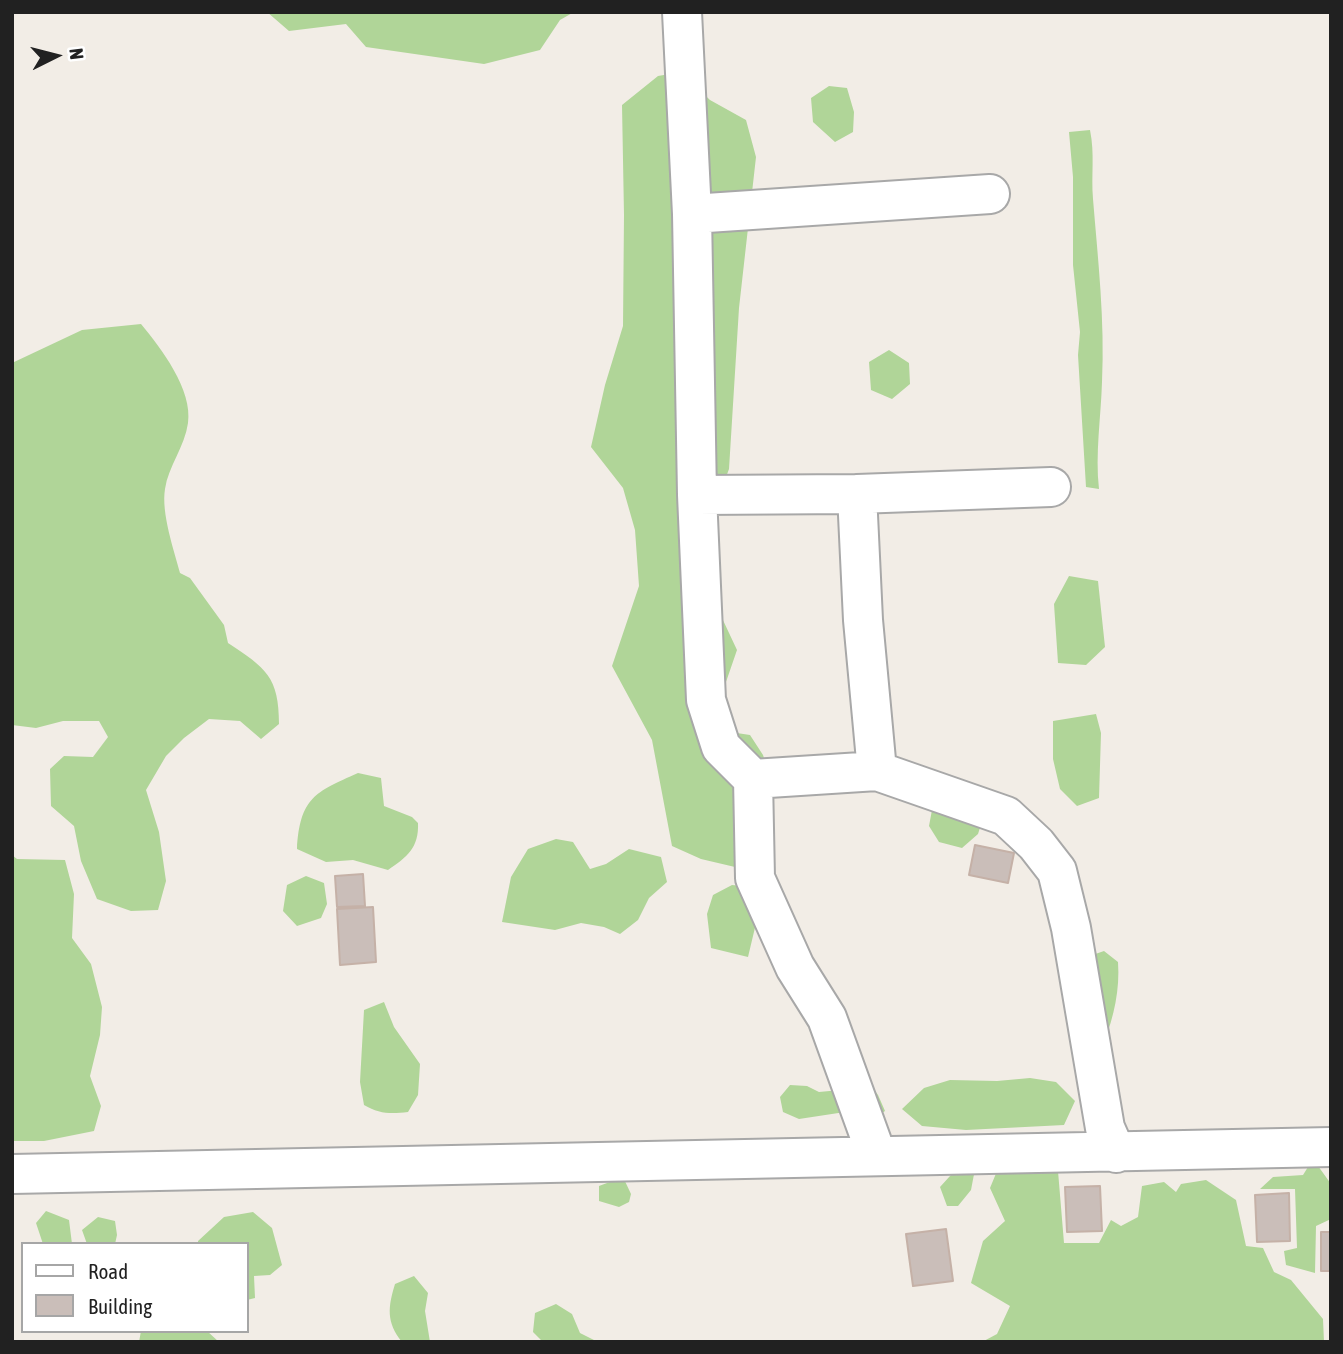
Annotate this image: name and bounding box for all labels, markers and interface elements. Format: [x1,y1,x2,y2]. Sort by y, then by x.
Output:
north arrow [21,21,91,91]
text: N [65,47,88,61]
legend [21,1242,248,1333]
text: Road [88,1259,128,1283]
text: Building [88,1294,152,1318]

